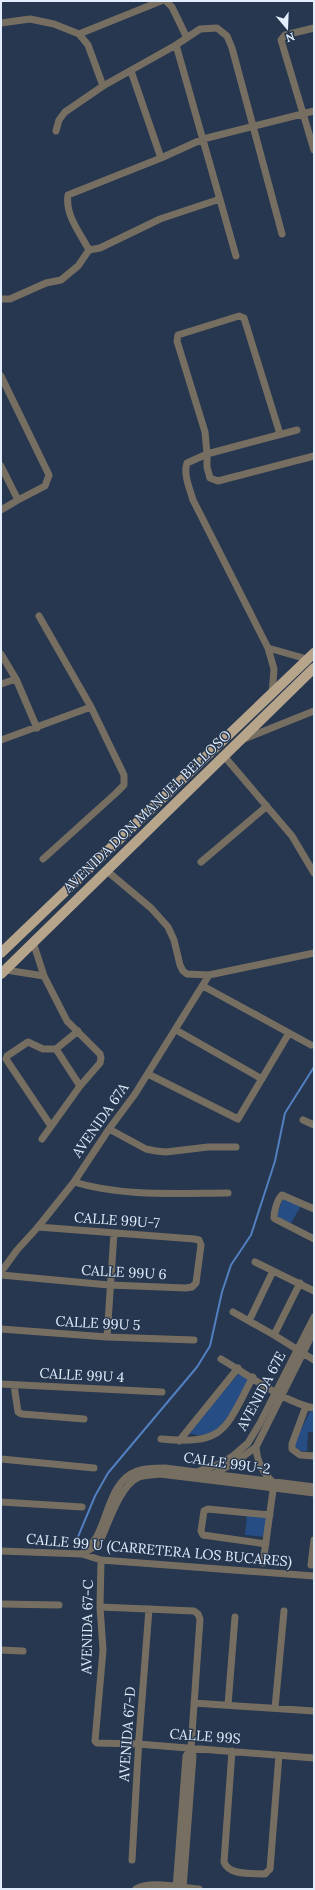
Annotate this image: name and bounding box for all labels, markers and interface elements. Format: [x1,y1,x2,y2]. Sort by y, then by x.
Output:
north arrow [267,8,307,48]
text: N [283,29,297,46]
street label: AVENIDA DON MANUEL BELLOSO [59,726,235,897]
street label: AVENIDA 67A [67,1079,132,1162]
street label: CALLE 99U-7 [73,1208,161,1232]
street label: CALLE 99U 6 [81,1261,167,1283]
street label: CALLE 99U 5 [55,1312,141,1334]
street label: AVENIDA 67E [232,1348,290,1435]
street label: CALLE 99U 4 [39,1364,125,1386]
street label: CALLE 99U-2 [182,1448,272,1478]
street label: CALLE 99 U (CARRETERA LOS BUCARES) [25,1529,293,1571]
street label: AVENIDA 67-C [77,1579,97,1676]
street label: AVENIDA 67-D [115,1686,139,1783]
street label: CALLE 99S [169,1725,241,1747]

